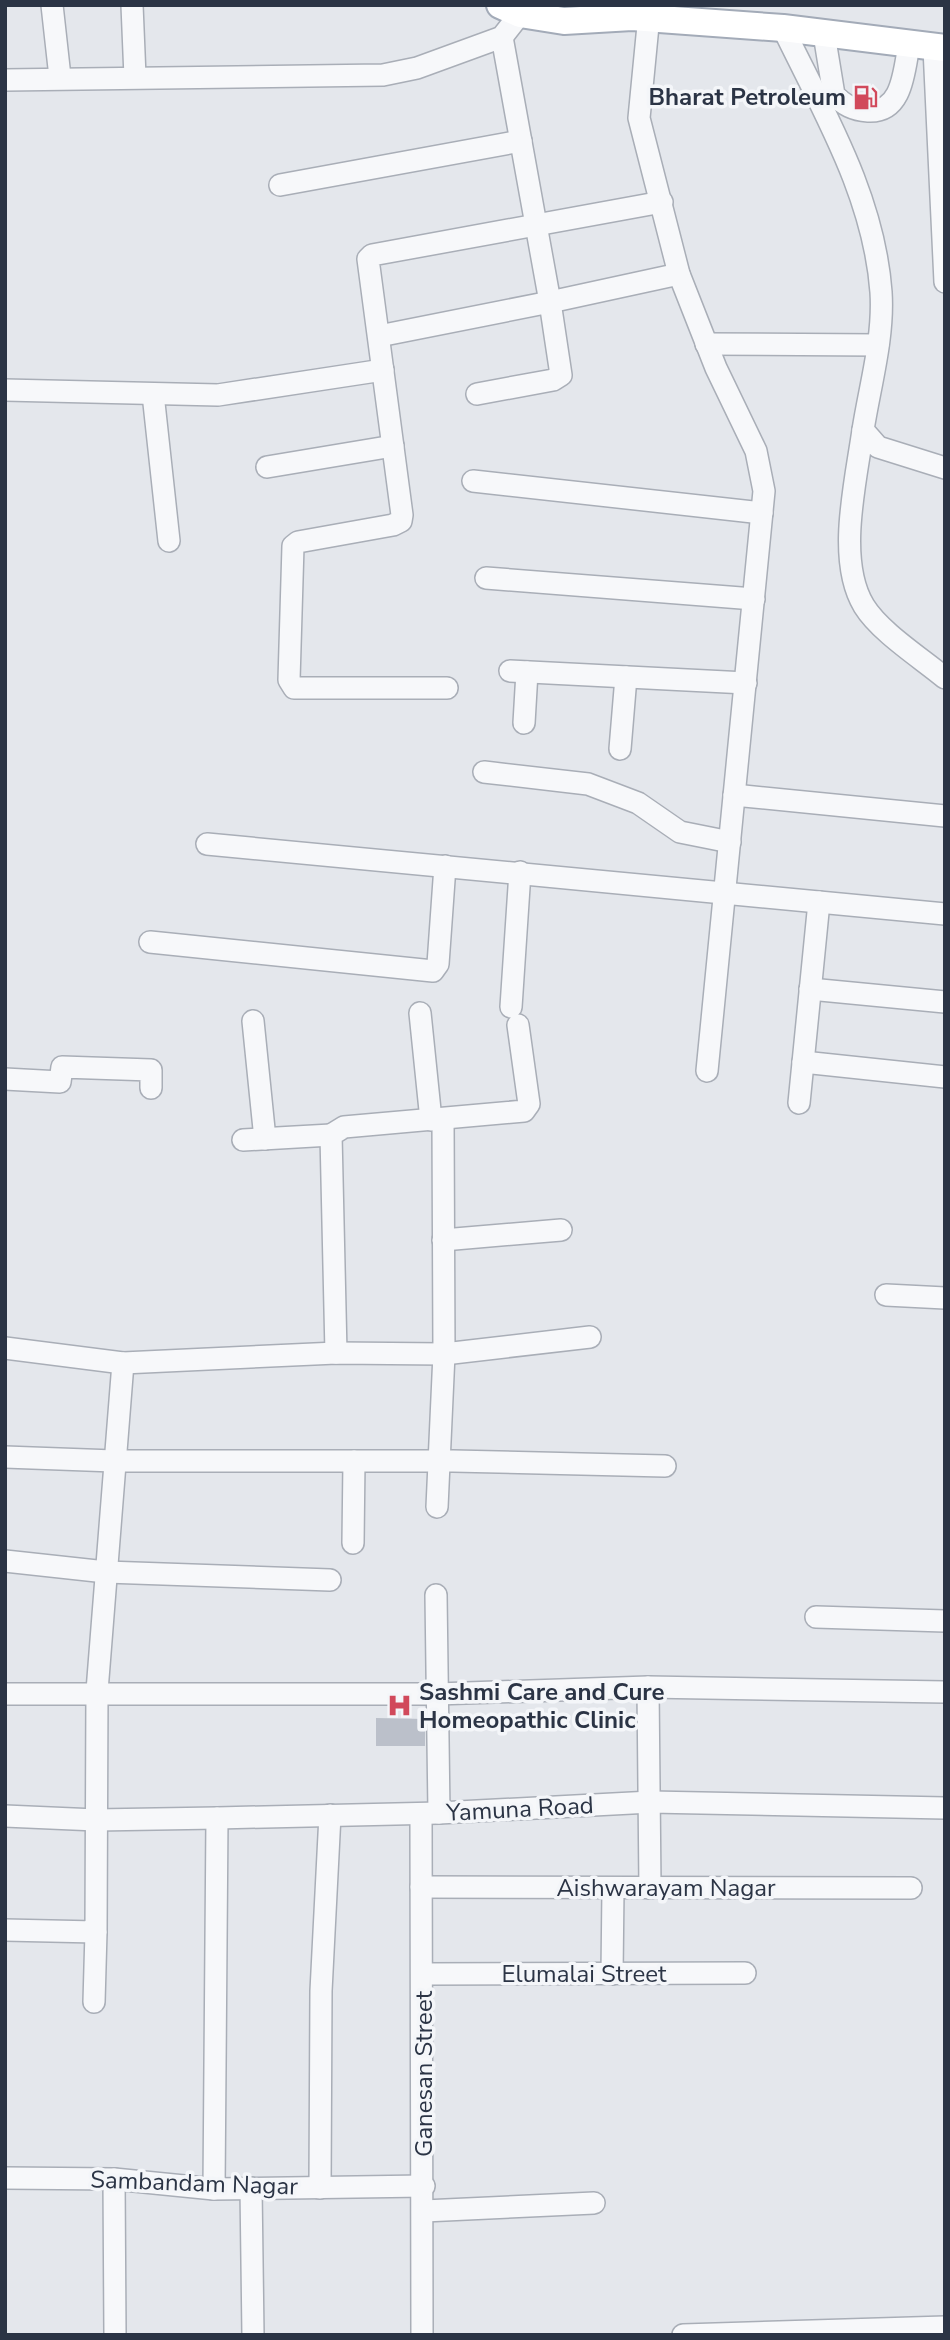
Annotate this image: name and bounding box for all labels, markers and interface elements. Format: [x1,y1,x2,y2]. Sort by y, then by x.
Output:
place label: Bharat Petroleum [648,81,846,113]
fuel station icon: Bharat Petroleum [852,83,880,111]
place label: Sashmi Care and Cure Homeopathic Clinic [419,1676,665,1736]
hospital icon: Sashmi Care and Cure Homeopathic Clinic [385,1692,413,1720]
street label: Yamuna Road [444,1789,595,1829]
street label: Aishwarayam Nagar [556,1872,776,1904]
street label: Elumalai Street [502,1958,667,1990]
street label: Ganesan Street [408,1990,440,2157]
street label: Sambandam Nagar [90,2163,299,2203]

